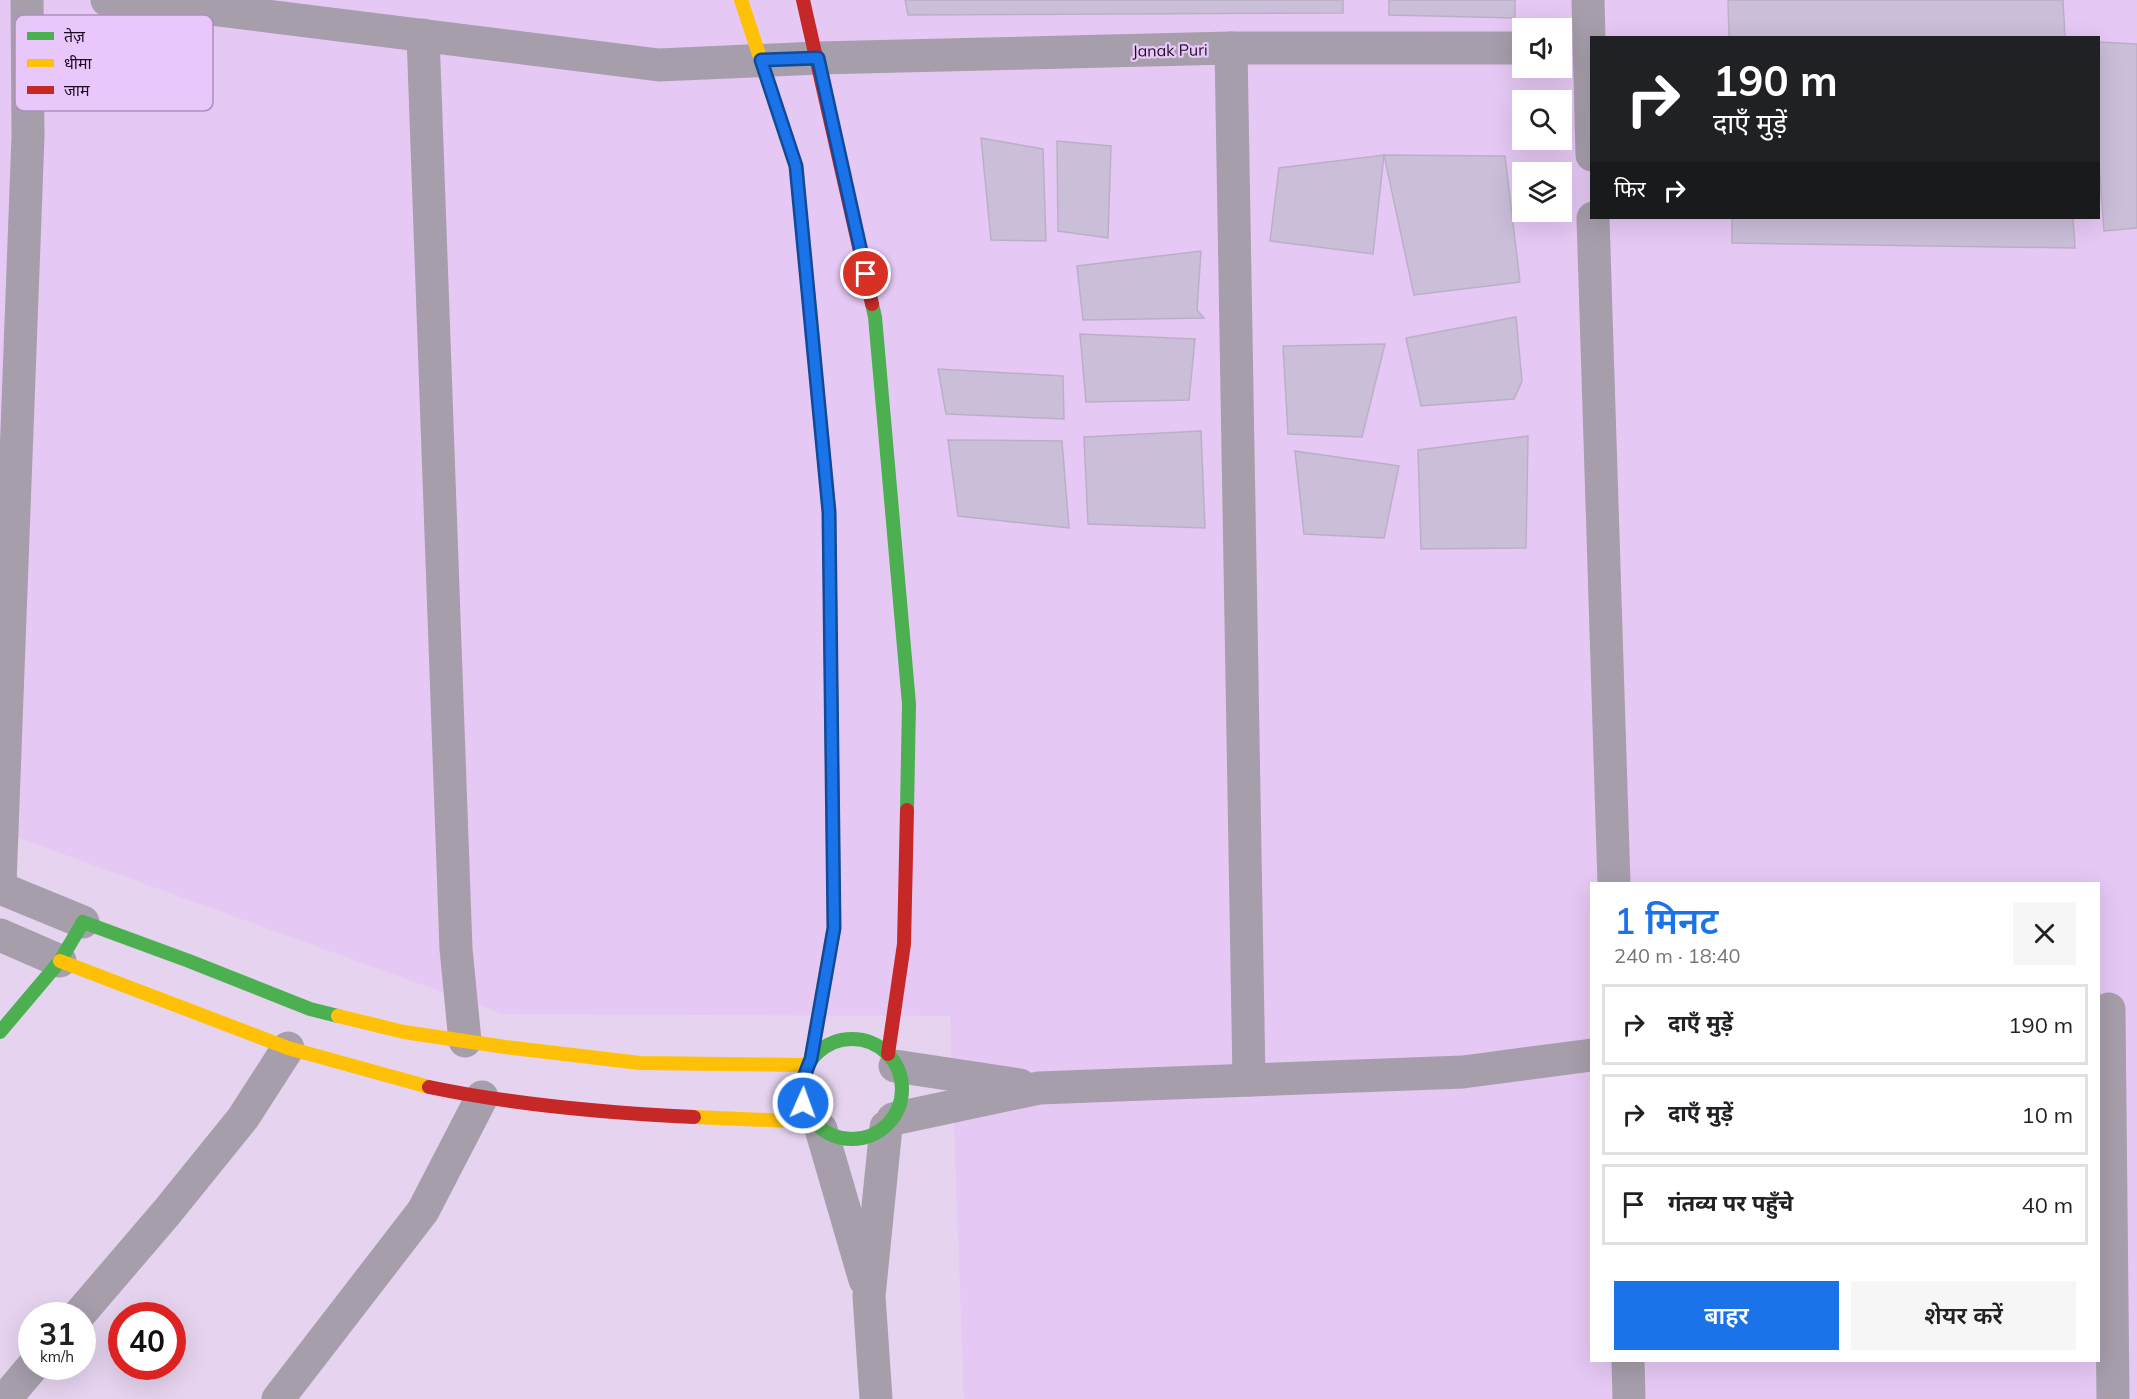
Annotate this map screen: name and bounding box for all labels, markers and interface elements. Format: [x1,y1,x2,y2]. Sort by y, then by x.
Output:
legend [15,15,213,111]
map controls [1512,18,1572,222]
button: sound [1512,18,1572,78]
text: तेज़ [64,26,86,46]
street label: Janak Puri [1132,39,1208,61]
text: धीमा [64,53,93,73]
text: 190 m [1713,54,1838,107]
icon: right [1614,60,1692,138]
text: जाम [64,80,90,100]
button: search [1512,90,1572,150]
text: दाएँ मुड़ें [1713,106,1787,140]
button: layers [1512,162,1572,222]
icon: right [1658,174,1691,207]
text: फिर [1614,175,1646,203]
pin [840,248,891,299]
icon: arrive [849,257,882,290]
text: 1 मिनट [1614,898,1718,943]
button: close [2013,902,2076,965]
text: 240 m · 18:40 [1614,943,1740,968]
icon: right [1617,1008,1650,1041]
text: दाएँ मुड़ें [1668,1009,1733,1037]
text: 190 m [2008,1011,2073,1039]
position arrow [771,1071,835,1135]
icon: right [1617,1098,1650,1131]
text: दाएँ मुड़ें [1668,1099,1733,1127]
text: 10 m [2022,1101,2073,1129]
icon: arrive [1617,1188,1650,1221]
text: गंतव्य पर पहुँचे [1668,1189,1793,1217]
text: 40 m [2022,1191,2073,1219]
button: बाहर [1614,1281,1839,1350]
button: शेयर करें [1851,1281,2076,1350]
speed limit sign: 40 [108,1302,186,1380]
text: 31 [39,1315,75,1353]
text: km/h [40,1347,74,1366]

